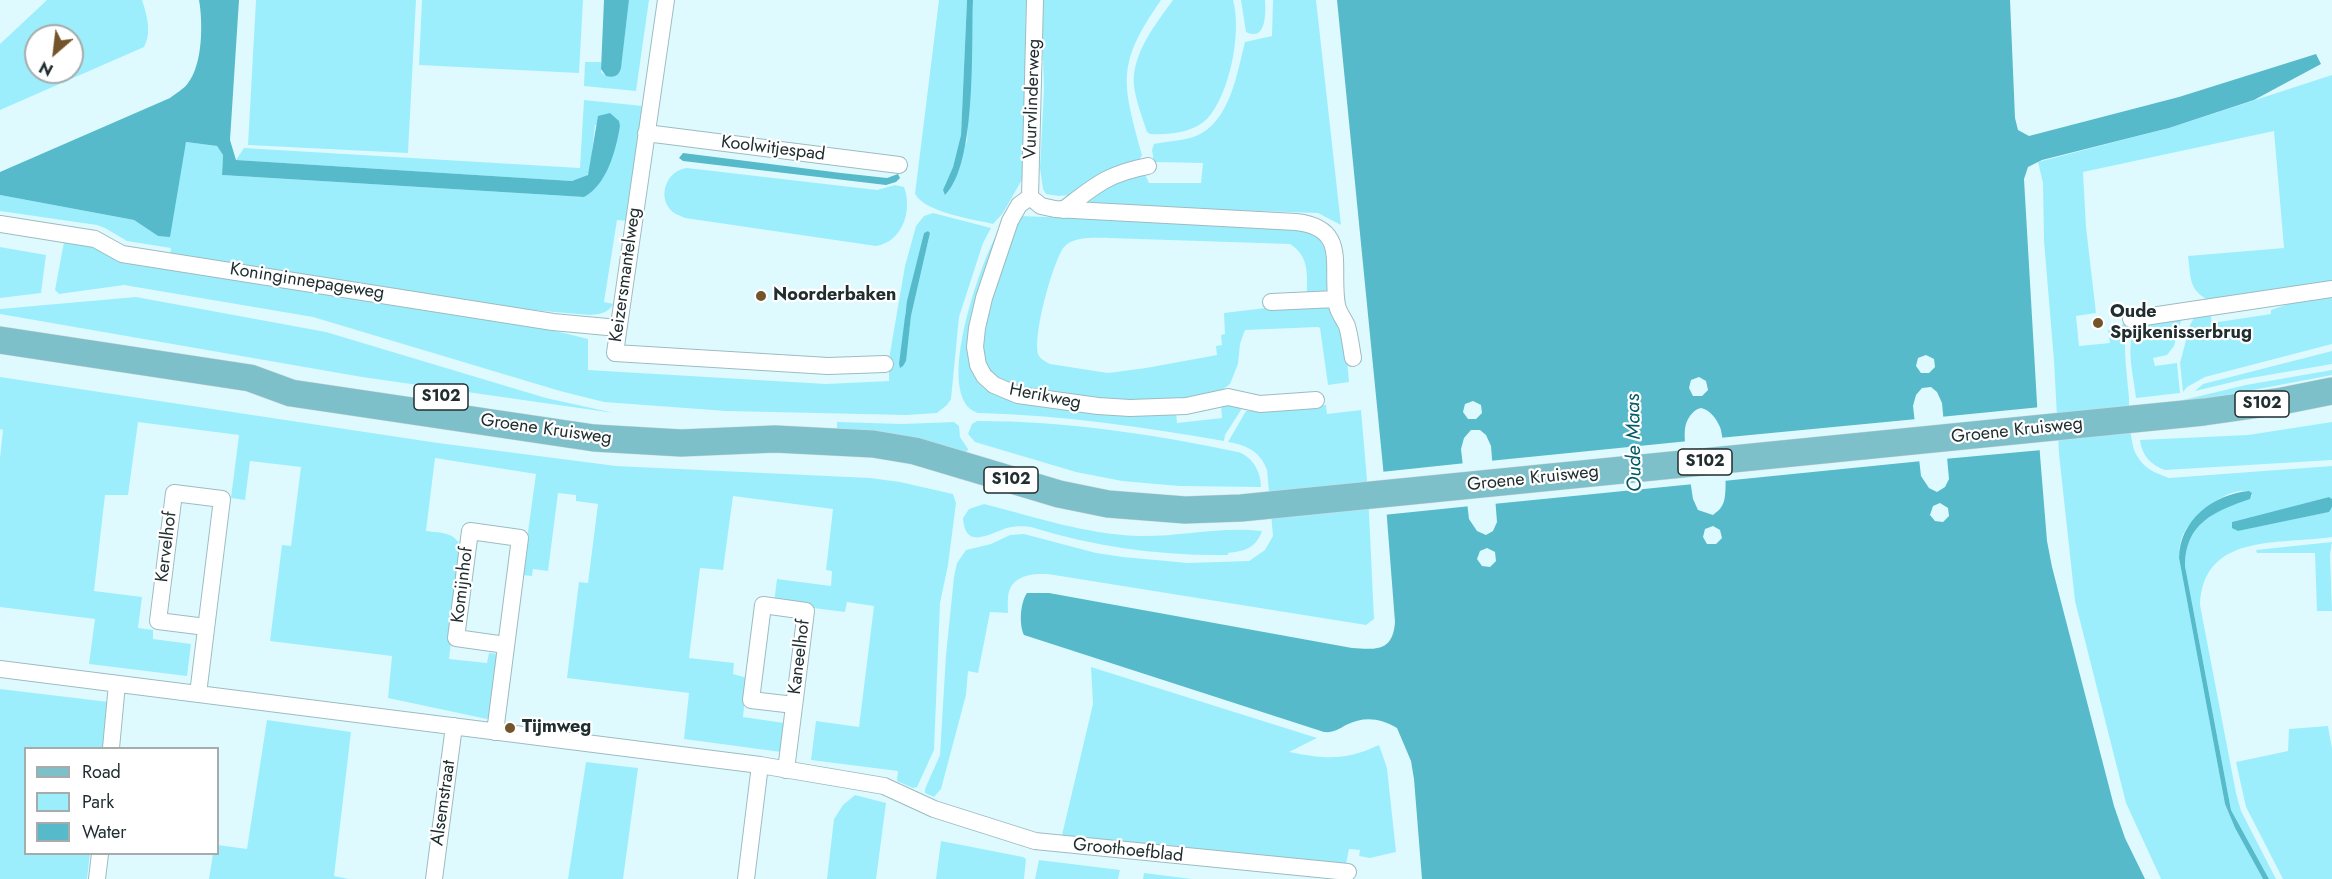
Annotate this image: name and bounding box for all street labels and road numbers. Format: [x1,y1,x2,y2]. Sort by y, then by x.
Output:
street label: Vuurvlinderweg [1020,39,1046,159]
street label: Koolwitjespad [720,132,826,166]
street label: Keizersmantelweg [606,206,646,344]
street label: Koninginnepageweg [228,259,386,305]
street label: Herikweg [1007,379,1083,415]
road number: S102 [414,384,468,410]
road number: S102 [2235,391,2289,417]
street label: Groene Kruisweg [479,410,613,450]
street label: Groene Kruisweg [1950,413,2084,449]
road number: S102 [1678,449,1732,475]
street label: Groene Kruisweg [1466,461,1600,497]
road number: S102 [984,467,1038,493]
street label: Kervelhof [152,510,182,584]
street label: Komijnhof [448,546,478,624]
street label: Kaneelhof [785,618,815,696]
street label: Alsemstraat [427,759,461,847]
street label: Groothoefblad [1072,834,1184,868]

